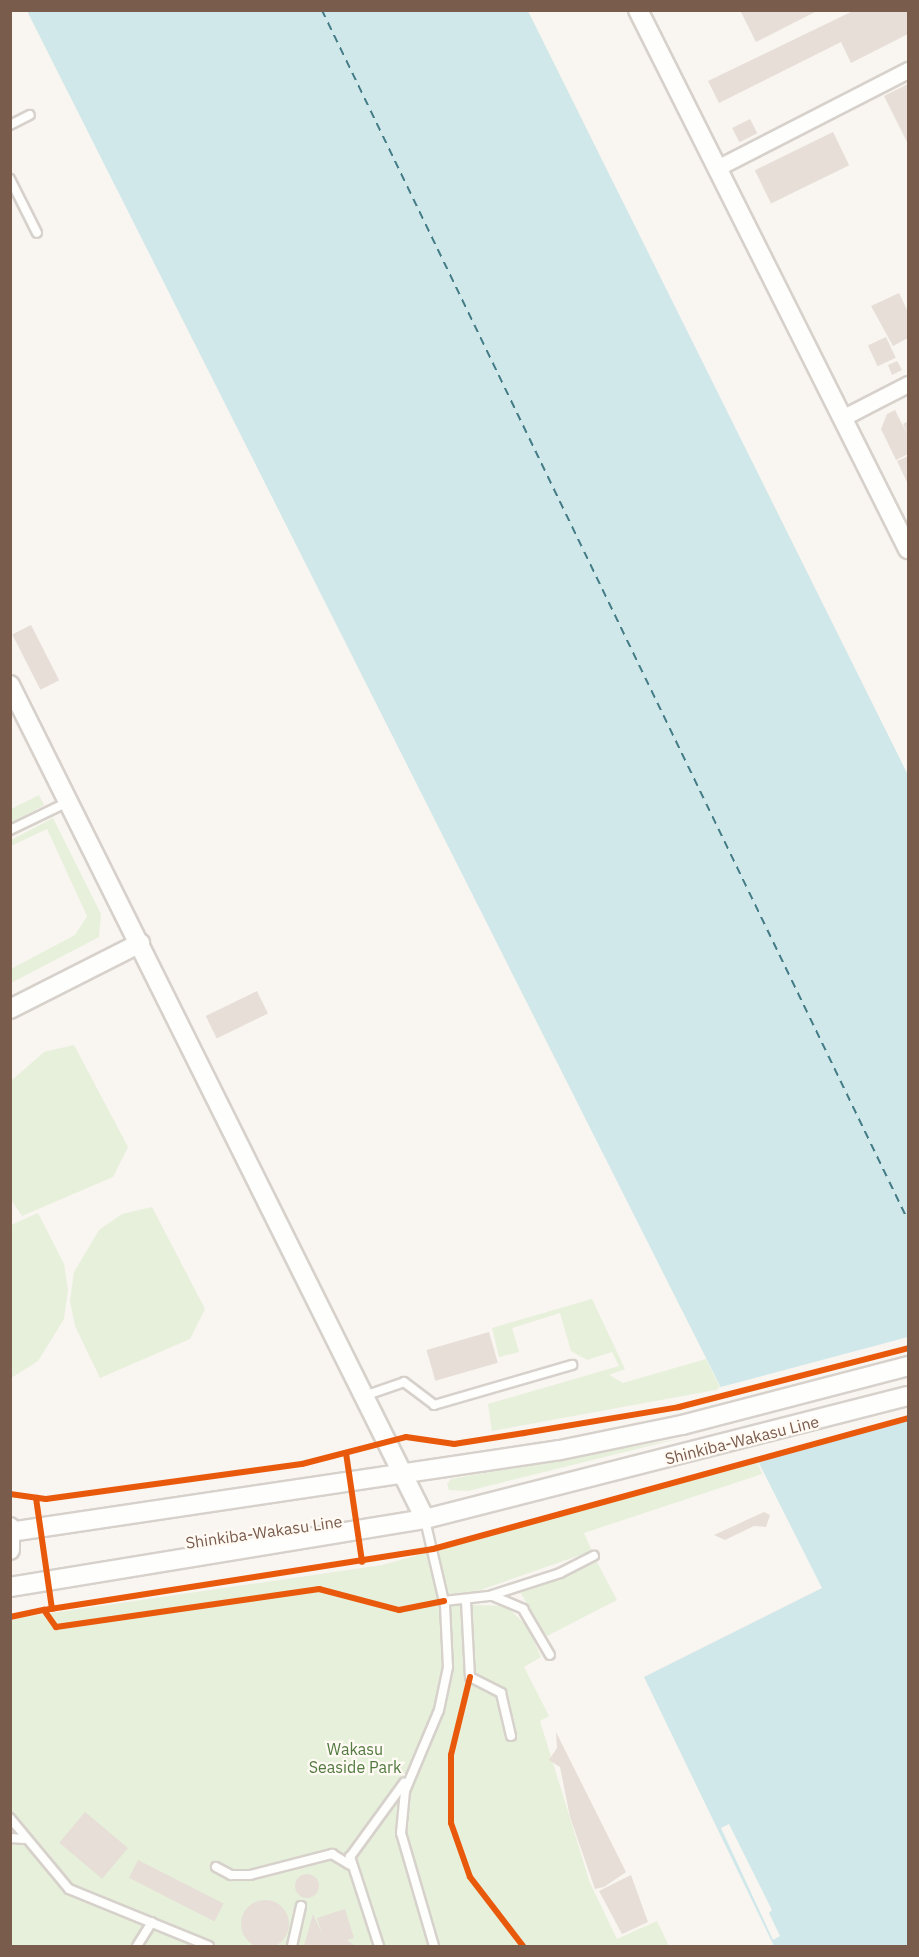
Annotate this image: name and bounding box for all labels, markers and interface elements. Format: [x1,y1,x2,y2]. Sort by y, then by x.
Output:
street label: Shinkiba-Wakasu Line [663,1412,821,1468]
street label: Shinkiba-Wakasu Line [184,1512,344,1552]
park label: Wakasu Seaside Park [309,1739,401,1777]

